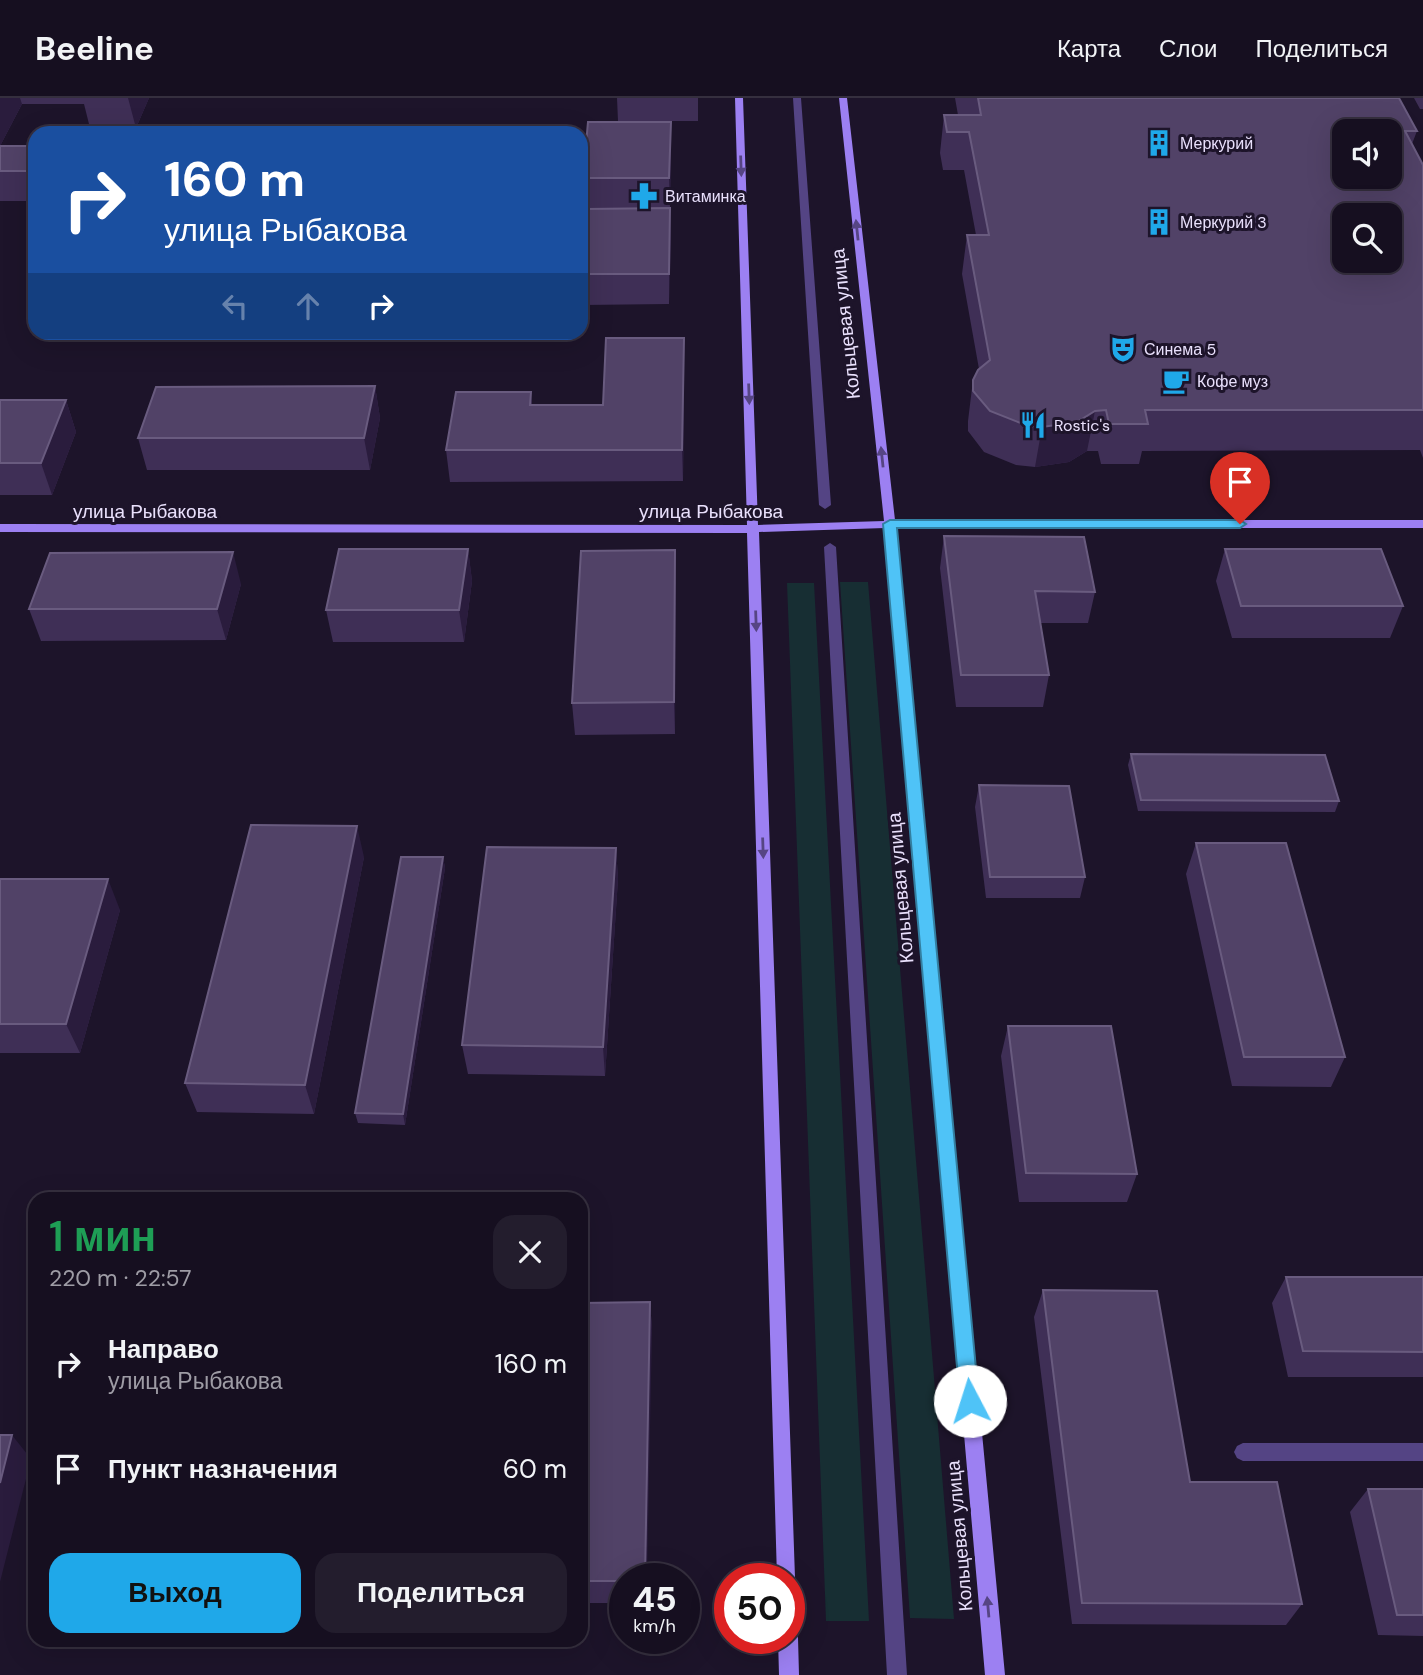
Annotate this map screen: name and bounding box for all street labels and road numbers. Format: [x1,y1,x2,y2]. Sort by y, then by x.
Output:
street label: Кольцевая улица [825,247,866,401]
street label: улица Рыбакова [73,499,218,524]
street label: улица Рыбакова [639,499,784,524]
street label: Кольцевая улица [881,811,920,964]
street label: Кольцевая улица [940,1459,979,1612]

